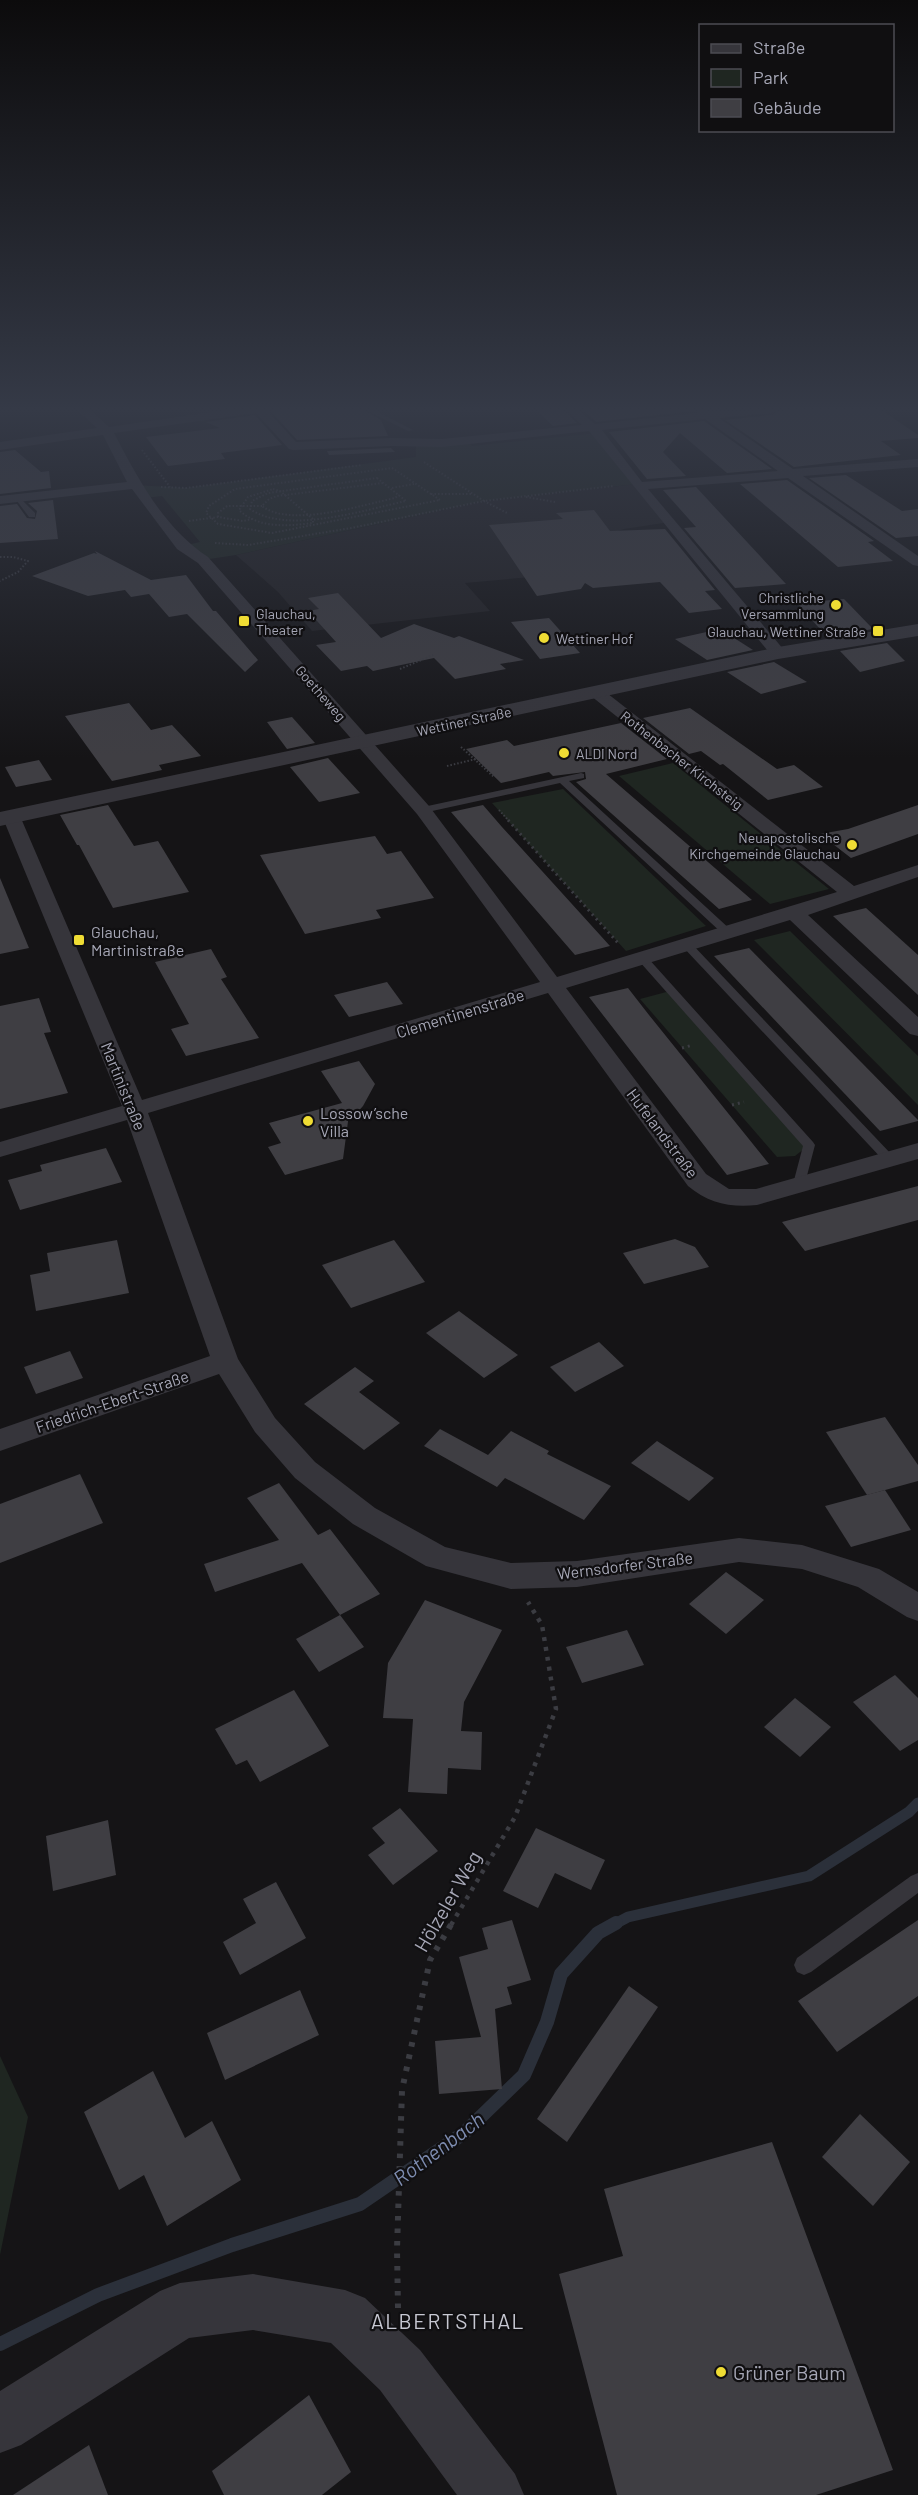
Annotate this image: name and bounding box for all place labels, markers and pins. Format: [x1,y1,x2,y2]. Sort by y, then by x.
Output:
place label: Christliche Versammlung [741,589,824,622]
marker: Christliche Versammlung [829,598,843,612]
place label: Glauchau, Theater [256,605,316,638]
marker: Glauchau, Theater [237,614,251,628]
place label: Glauchau, Wettiner Straße [707,623,866,640]
marker: Glauchau, Wettiner Straße [871,624,885,638]
place label: Wettiner Hof [556,630,633,647]
marker: Wettiner Hof [537,631,551,645]
place label: ALDI Nord [576,745,637,762]
marker: ALDI Nord [557,746,571,760]
place label: Neuapostolische Kirchgemeinde Glauchau [689,829,840,862]
marker: Neuapostolische Kirchgemeinde Glauchau [845,838,859,852]
place label: Glauchau, Martinistraße [91,922,184,959]
marker: Glauchau, Martinistraße [72,933,86,947]
place label: Lossow’sche Villa [320,1103,408,1140]
marker: Lossow’sche Villa [301,1114,315,1128]
place label: Grüner Baum [733,2360,846,2384]
marker: Grüner Baum [714,2365,728,2379]

